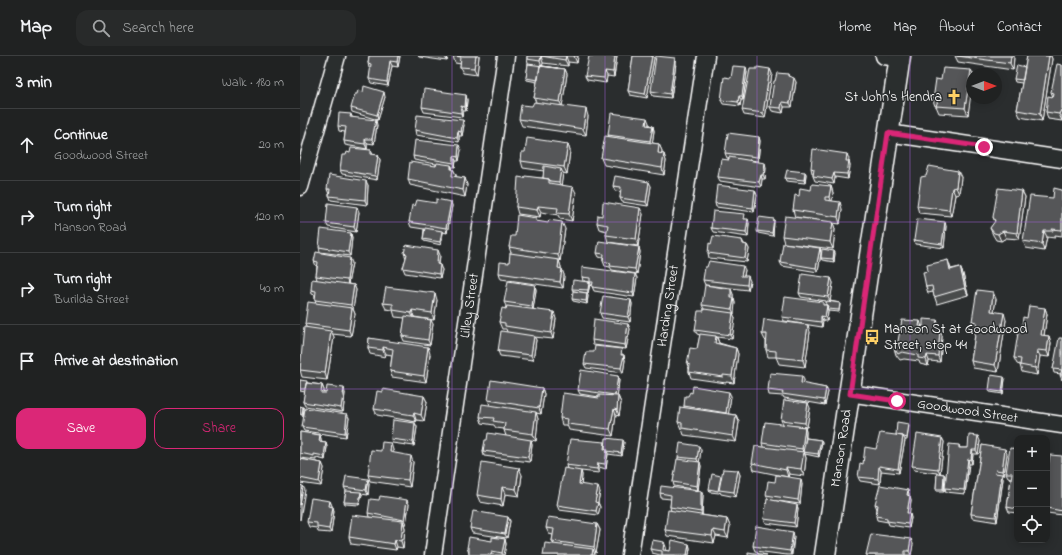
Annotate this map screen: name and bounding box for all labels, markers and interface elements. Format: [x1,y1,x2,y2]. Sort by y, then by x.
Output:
search box [76,10,356,46]
text: Map [20,14,52,41]
icon: search [90,17,112,39]
text: Search here [122,17,194,39]
text: Home [839,17,871,38]
text: Map [893,17,917,38]
text: About [939,17,975,38]
text: Contact [997,17,1042,38]
north arrow [966,68,1002,104]
text: 3 min [16,70,52,95]
text: Walk · 180 m [222,73,284,92]
place label: St John's Hendra [844,87,942,108]
church icon: St John's Hendra [945,88,963,106]
text: Continue [54,124,108,146]
icon: ahead [16,134,38,156]
text: 20 m [259,135,284,154]
route end [975,138,993,156]
text: Goodwood Street [54,146,148,165]
text: Turn right [54,196,112,218]
icon: right [16,206,38,228]
text: 120 m [254,207,284,226]
text: Manson Road [54,218,127,237]
street label: Harding Street [651,263,685,348]
text: Turn right [54,268,112,290]
street label: Lilley Street [454,272,485,340]
icon: right [16,278,38,300]
text: 40 m [260,279,284,298]
text: Burilda Street [54,290,129,309]
place label: Manson St at Goodwood Street, stop 44 [884,319,1028,356]
bus stop icon: Manson St at Goodwood Street, stop 44 [863,328,881,346]
icon: arrive [16,350,38,372]
text: Arrive at destination [54,350,178,372]
route start [888,392,906,410]
street label: Goodwood Street [916,393,1020,429]
button: Save [16,408,146,449]
button: Share [154,408,284,449]
street label: Manson Road [825,408,857,488]
map controls [1014,435,1050,543]
button: + [1014,435,1050,471]
button: − [1014,471,1050,507]
button: locate [1014,507,1050,543]

